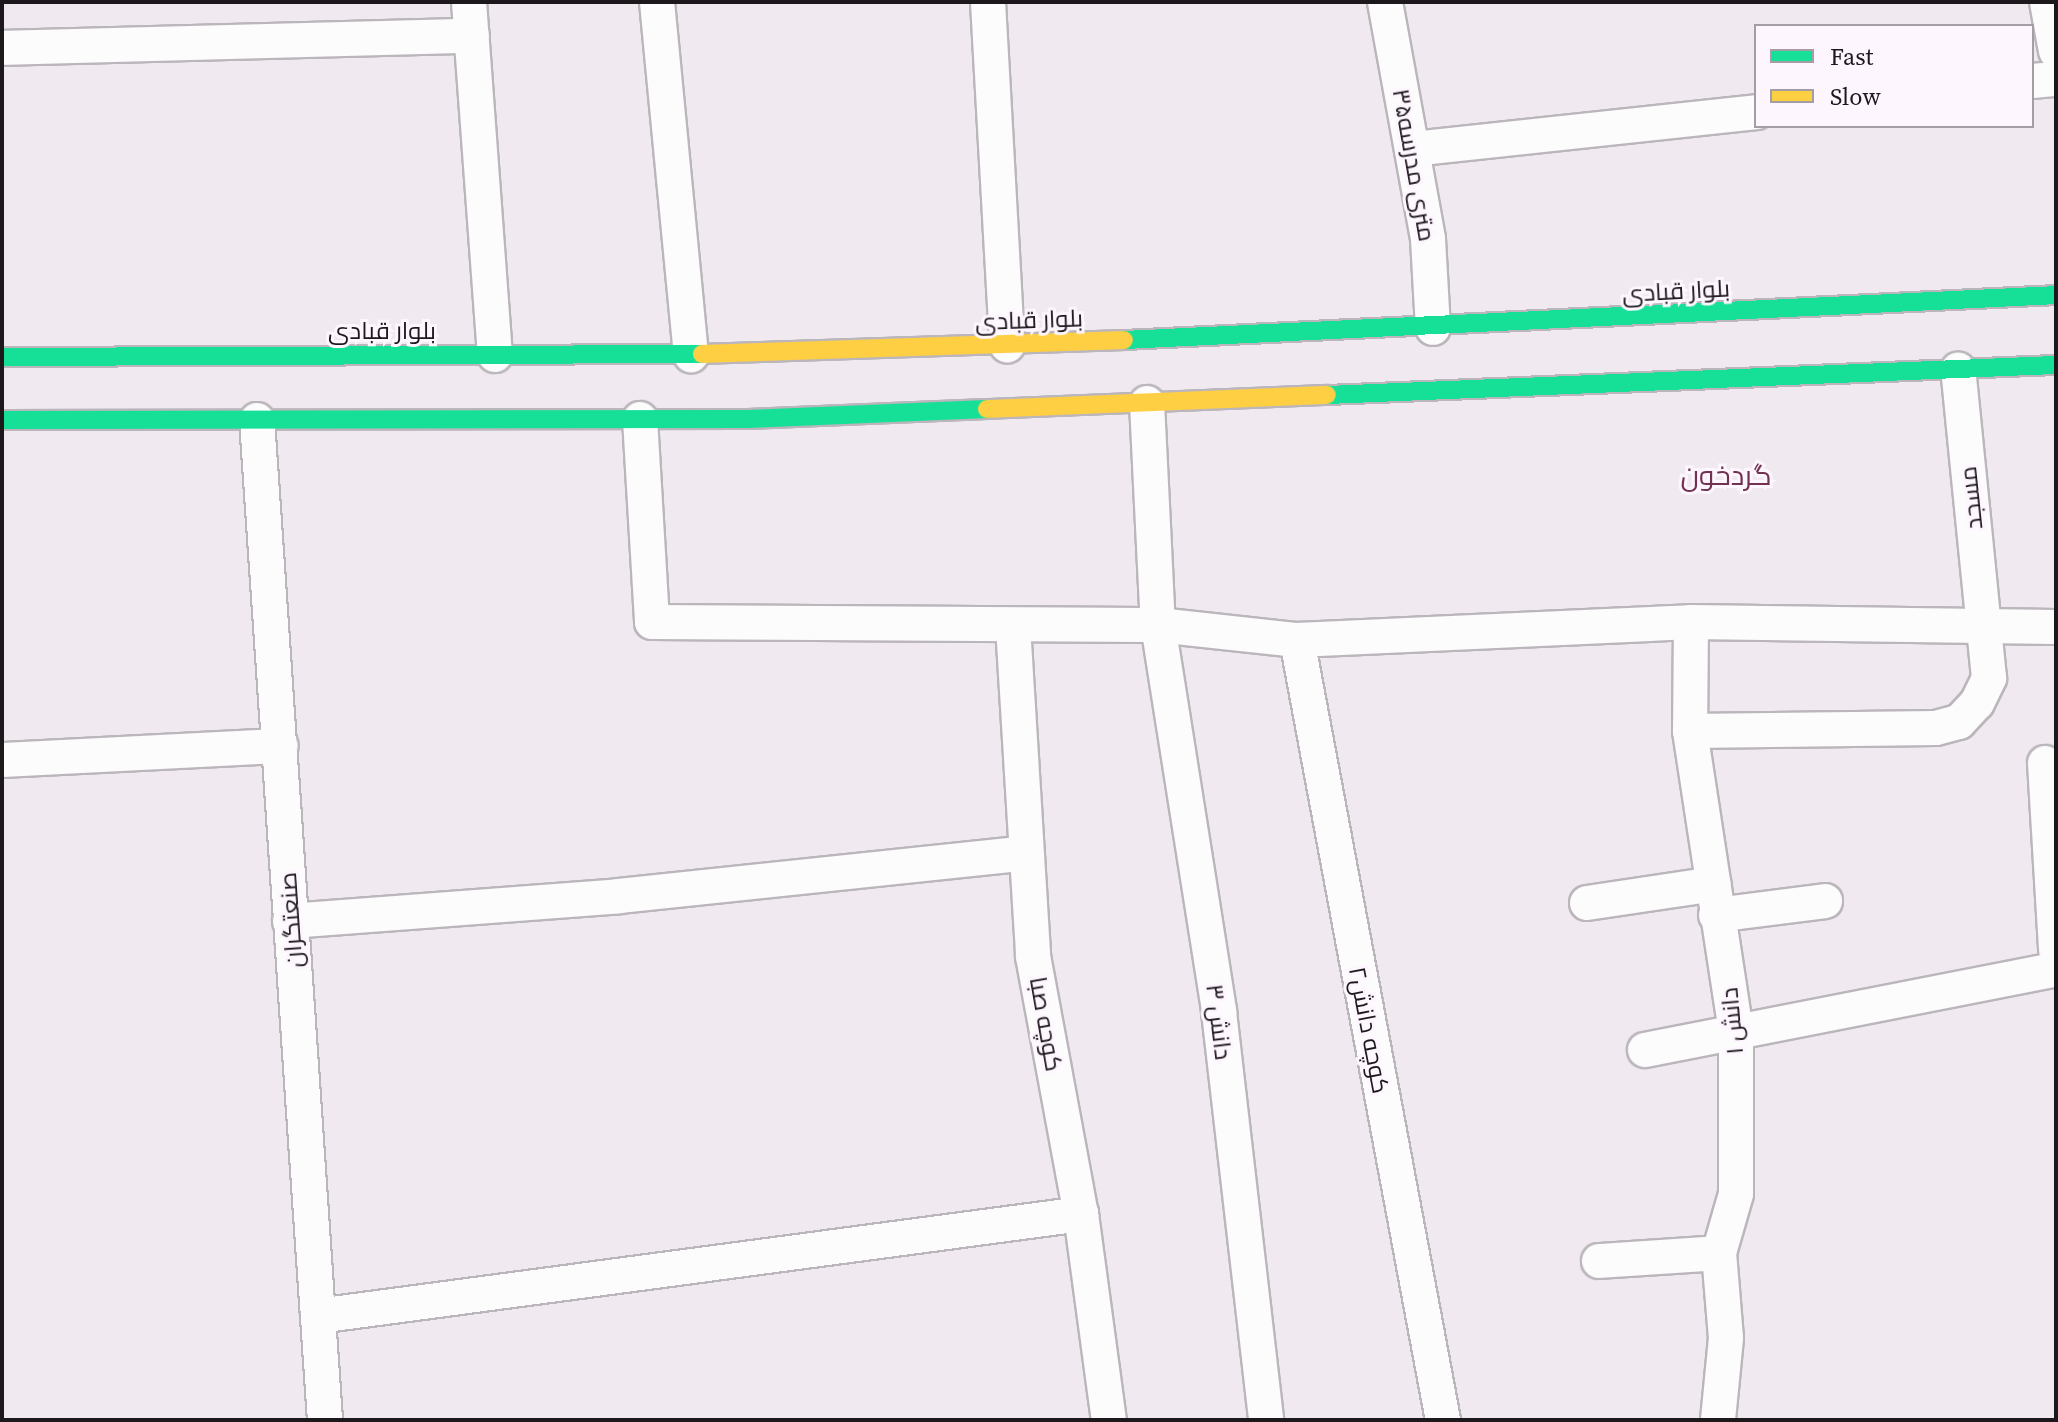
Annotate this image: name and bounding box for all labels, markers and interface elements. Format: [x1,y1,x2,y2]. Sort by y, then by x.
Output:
legend [1754,24,2034,128]
text: Fast [1830,40,1873,73]
text: Slow [1830,80,1881,113]
street label: ۳۵متری مدرسه [1386,86,1442,244]
street label: بلوار قبادی [1621,274,1731,308]
street label: بلوار قبادی [975,304,1083,336]
street label: بلوار قبادی [328,317,436,345]
district label: گردخون [1680,458,1772,492]
street label: مسجد [1953,465,1989,531]
street label: صنعتگران [273,871,309,969]
street label: کوچه دانش۲ [1343,964,1395,1096]
street label: کوچه صبا [1024,974,1068,1074]
street label: دانش ۳ [1200,982,1238,1062]
street label: دانش ۱ [1715,986,1749,1056]

